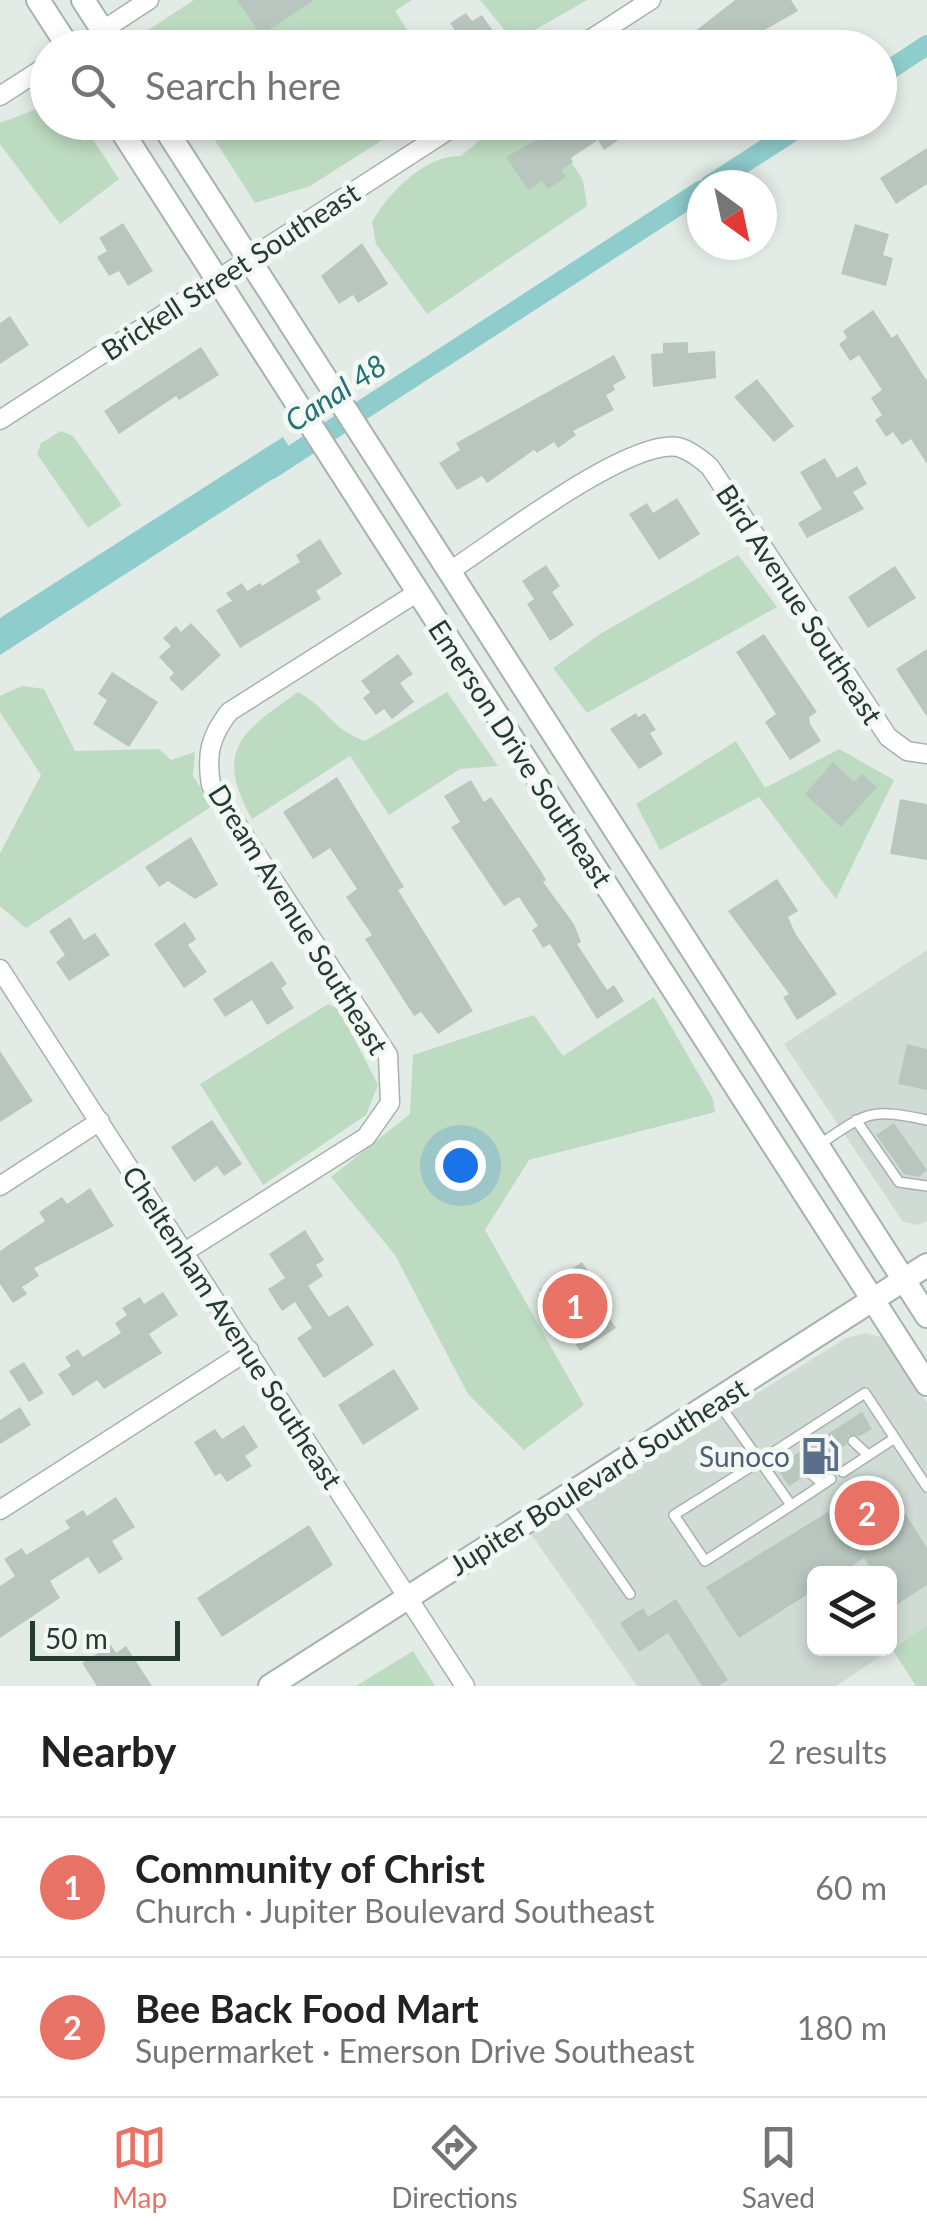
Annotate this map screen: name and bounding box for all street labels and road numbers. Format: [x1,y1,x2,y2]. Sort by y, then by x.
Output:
street label: Brickell Street Southeast [95,175,365,367]
street label: Bird Avenue Southeast [710,478,890,730]
street label: Emerson Drive Southeast [422,613,620,893]
street label: Dream Avenue Southeast [202,778,396,1060]
street label: Cheltenham Avenue Southeast [116,1159,350,1495]
street label: Jupiter Boulevard Southeast [443,1370,753,1582]

